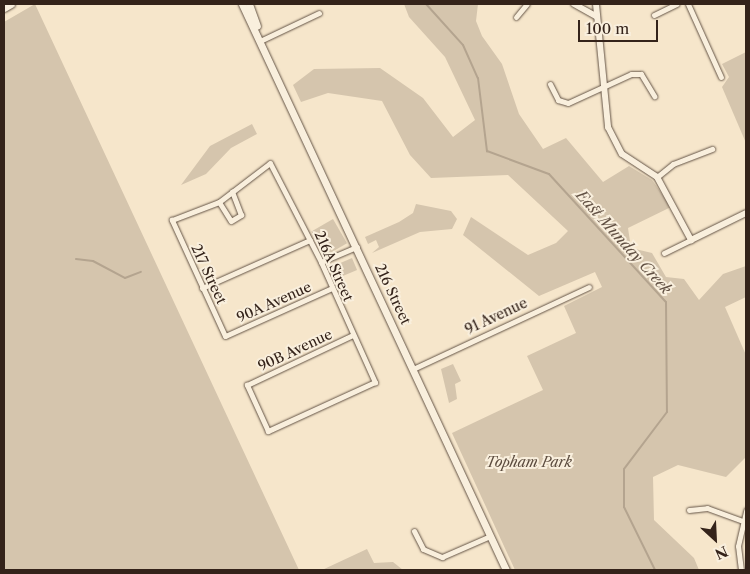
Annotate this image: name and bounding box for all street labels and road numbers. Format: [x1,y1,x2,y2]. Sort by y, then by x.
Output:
street label: 216A Street [311,228,357,304]
street label: 217 Street [188,241,230,307]
street label: 216 Street [372,261,414,327]
street label: 90A Avenue [234,278,314,326]
street label: 91 Avenue [462,294,530,338]
street label: 90B Avenue [255,325,335,375]

